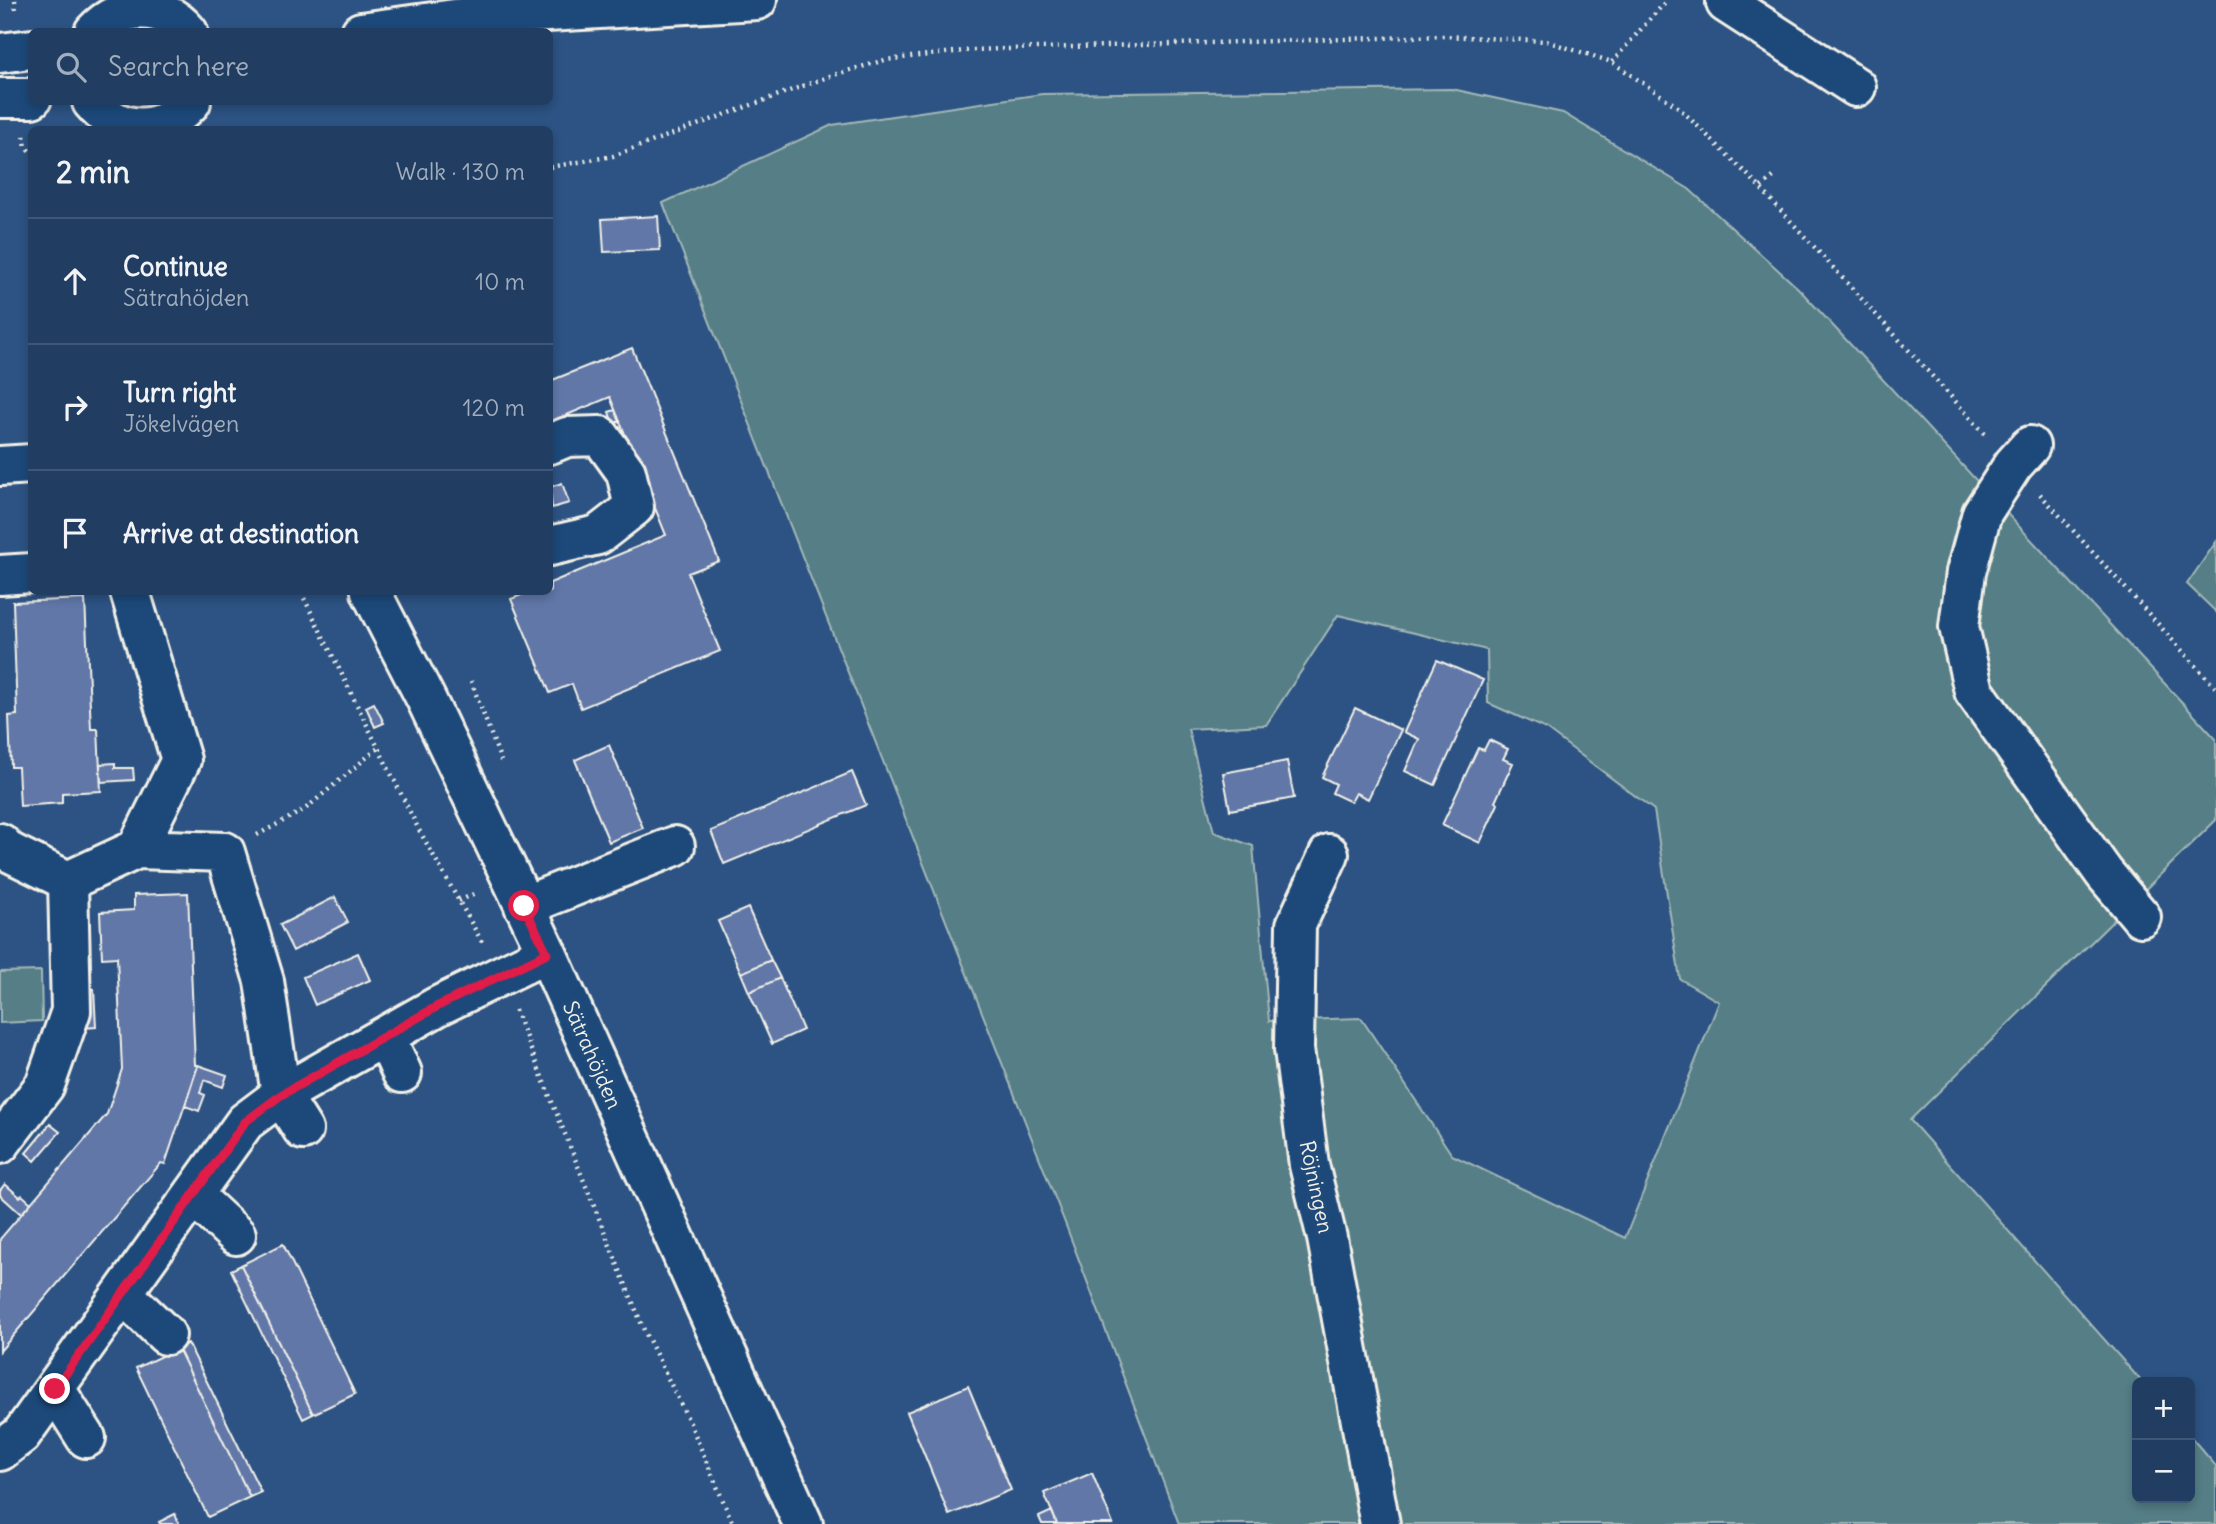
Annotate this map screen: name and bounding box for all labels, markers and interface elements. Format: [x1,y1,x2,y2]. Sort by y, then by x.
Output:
search box [28,28,553,105]
icon: search [52,48,90,86]
text: Search here [108,50,249,83]
text: 2 min [56,153,130,191]
text: Walk · 130 m [396,157,525,186]
text: Continue [123,250,228,283]
icon: ahead [56,262,94,300]
text: 10 m [475,267,525,296]
text: Sätrahöjden [123,283,249,312]
text: Turn right [123,376,236,409]
icon: right [56,388,94,426]
text: 120 m [462,393,525,422]
text: Jökelvägen [123,409,239,438]
icon: arrive [56,514,94,552]
text: Arrive at destination [123,517,359,550]
route start [508,890,539,921]
street label: Sätrahöjden [557,997,628,1113]
street label: Röjningen [1294,1138,1339,1236]
route end [39,1373,70,1404]
map controls [2132,1377,2195,1503]
button: + [2132,1377,2195,1440]
button: − [2132,1440,2195,1503]

